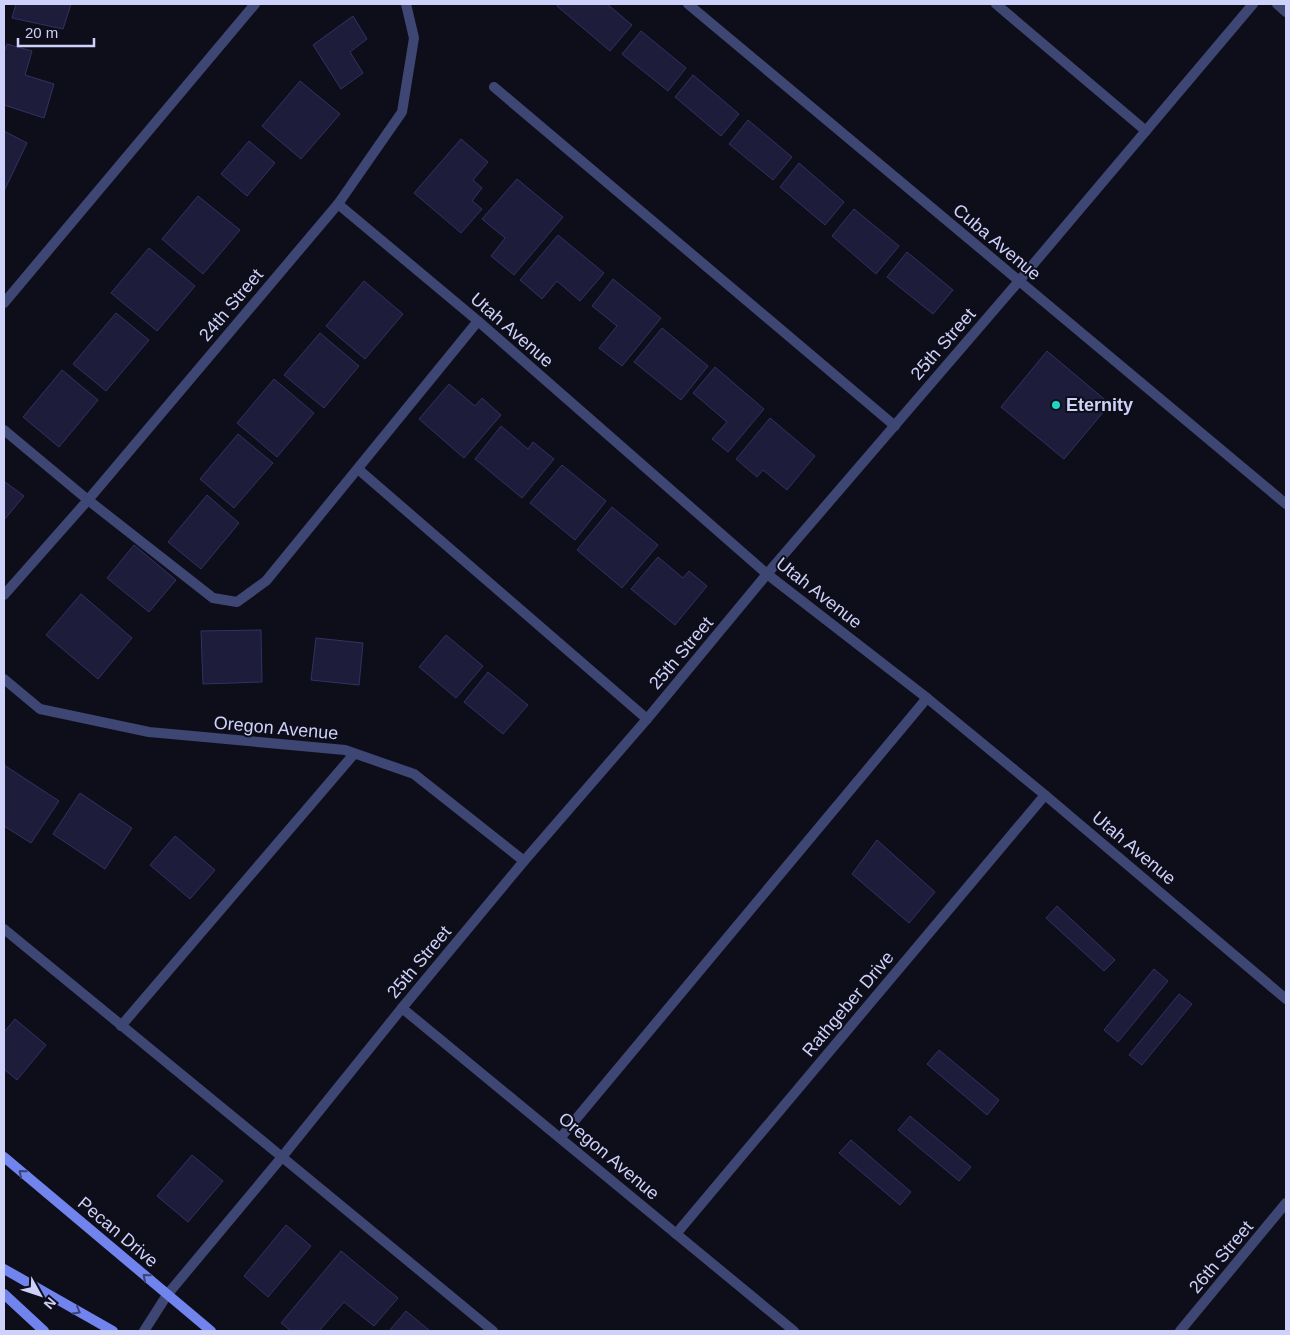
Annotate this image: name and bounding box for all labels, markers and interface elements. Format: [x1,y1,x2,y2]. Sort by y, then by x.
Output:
scale bar [18,15,94,47]
text: 20 m [25,24,58,41]
street label: Cuba Avenue [949,200,1045,284]
street label: 24th Street [195,265,267,345]
street label: Utah Avenue [467,289,557,371]
street label: 25th Street [907,304,979,384]
place label: Eternity [1066,395,1133,415]
marker: Eternity [1050,399,1062,411]
street label: Utah Avenue [772,553,866,633]
street label: 25th Street [645,613,717,693]
street label: Oregon Avenue [213,713,339,743]
street label: Utah Avenue [1088,807,1180,889]
street label: 25th Street [383,922,455,1002]
street label: Rathgeber Drive [798,947,898,1061]
street label: Oregon Avenue [555,1108,663,1204]
one-way arrow [19,1170,28,1178]
street label: Pecan Drive [74,1193,162,1271]
street label: 26th Street [1185,1217,1257,1297]
north arrow [15,1270,65,1320]
one-way arrow [143,1274,152,1283]
text: N [41,1294,59,1312]
one-way arrow [71,1305,80,1315]

